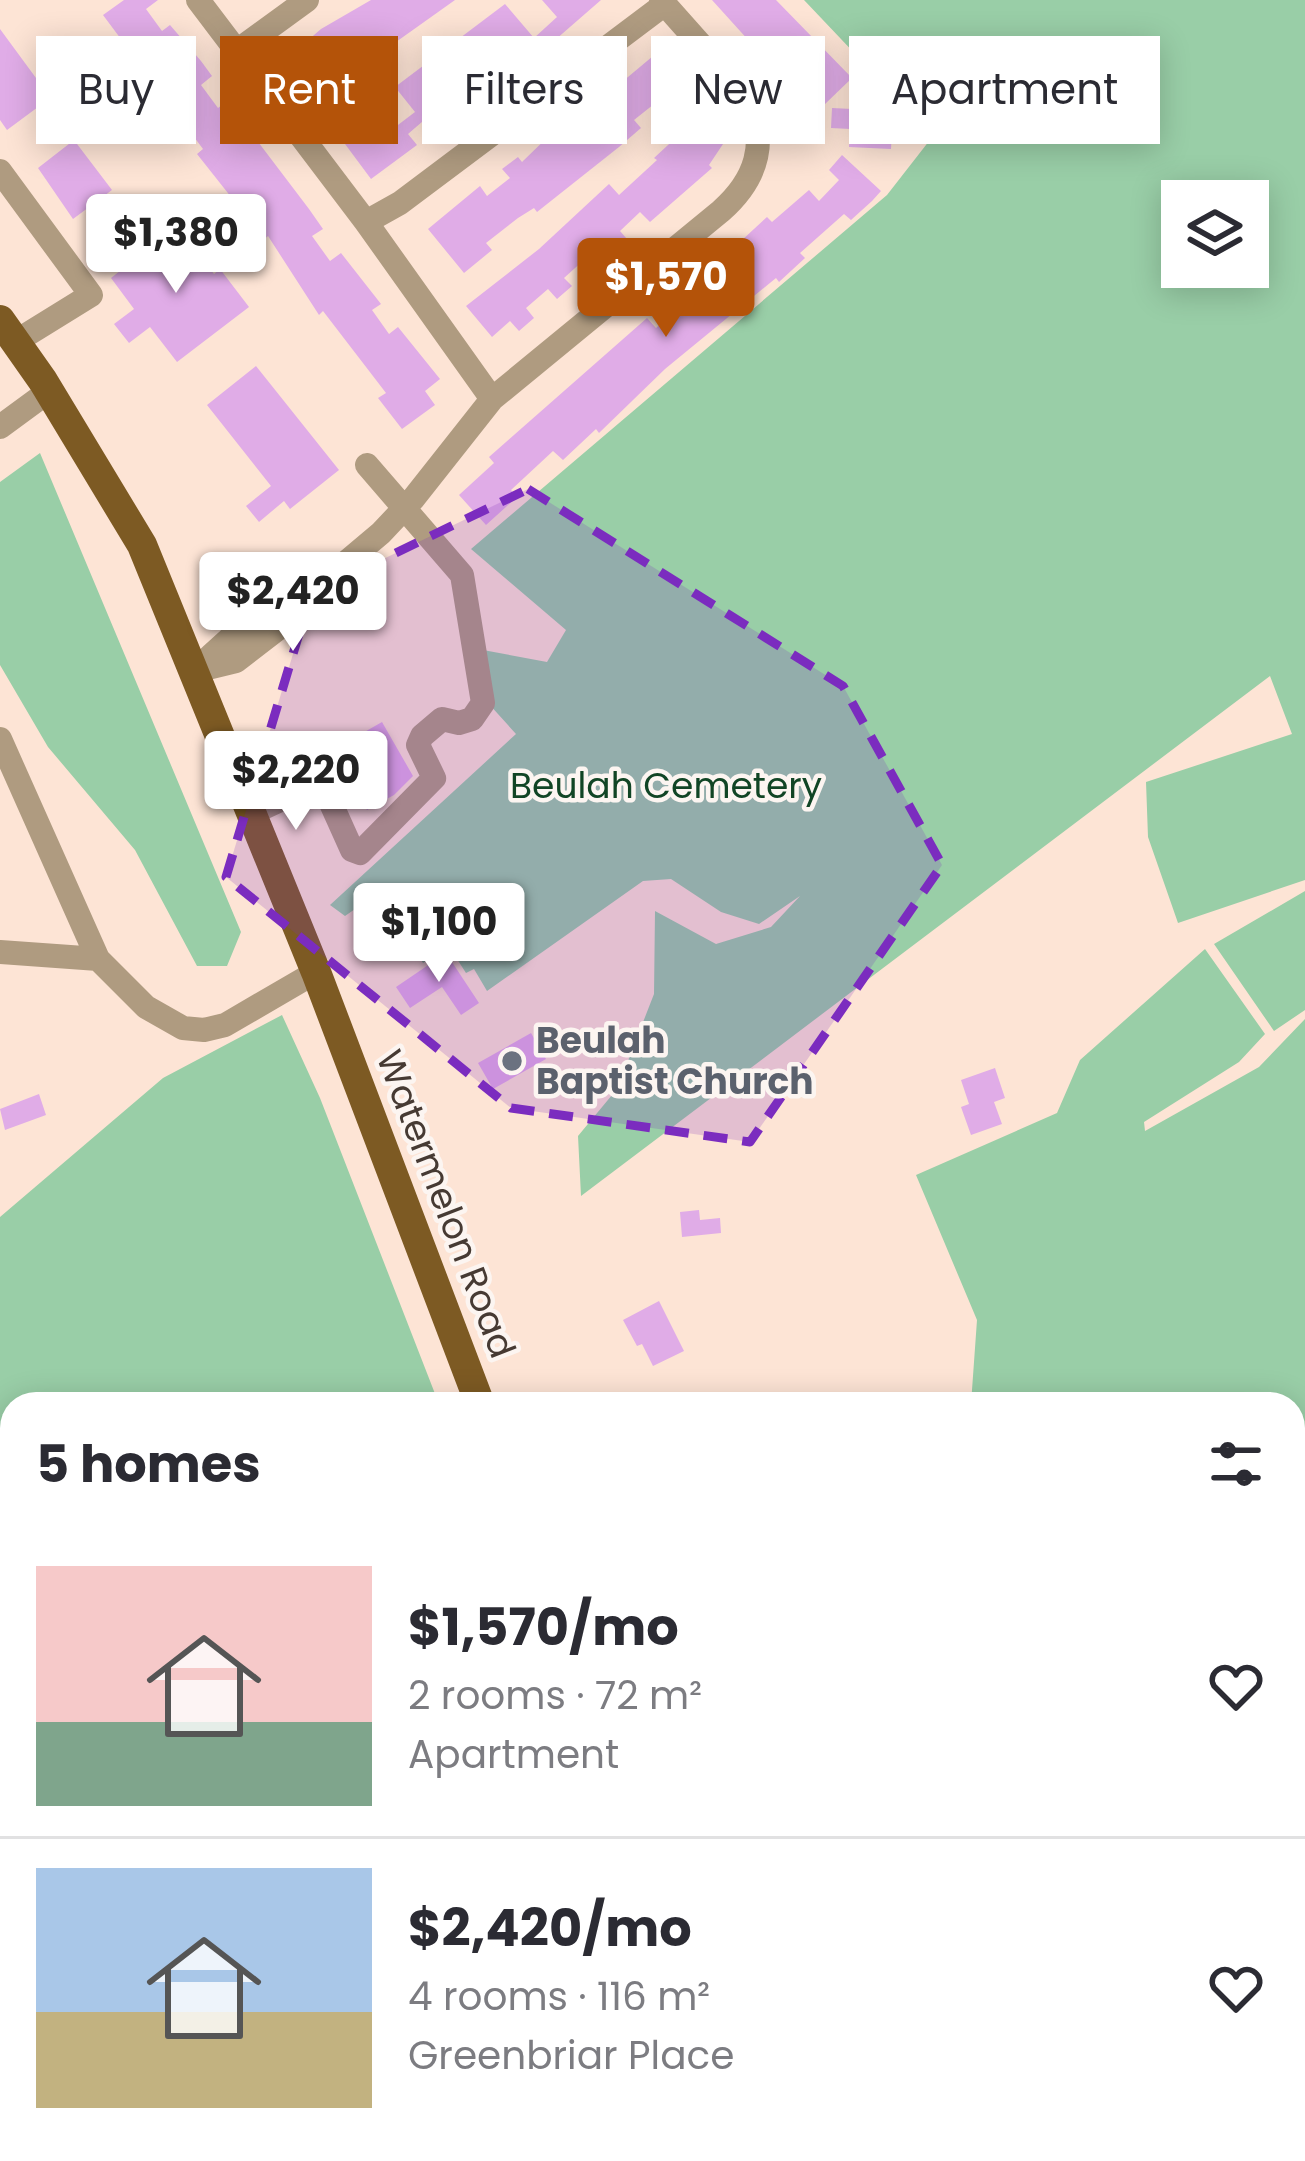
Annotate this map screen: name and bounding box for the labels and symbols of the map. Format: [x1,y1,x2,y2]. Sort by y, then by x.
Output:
pin: $1,380 [78,194,274,296]
pin: $1,570 [568,238,764,340]
pin: $2,420 [195,552,391,654]
pin: $2,220 [198,731,394,833]
park label: Beulah Cemetery [510,760,822,811]
pin: $1,100 [341,883,537,985]
place label: Beulah Baptist Church [536,1015,814,1107]
street label: Watermelon Road [364,1043,528,1365]
marker: Beulah Baptist Church [499,1048,525,1074]

